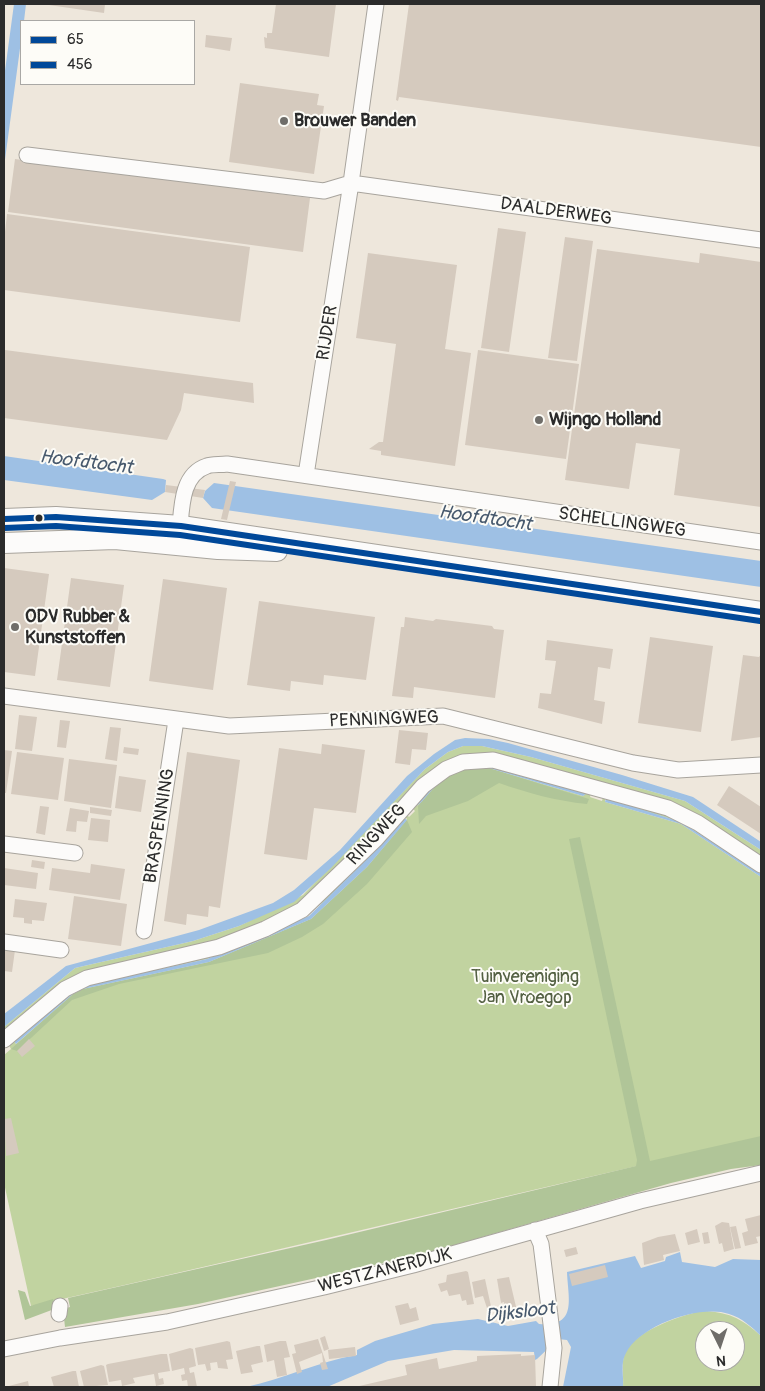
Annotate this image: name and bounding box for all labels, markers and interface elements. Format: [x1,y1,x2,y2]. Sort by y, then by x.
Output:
legend [20,20,195,85]
text: 65 [67,30,84,49]
text: 456 [67,55,93,74]
place label: Brouwer Banden [294,110,416,132]
marker: Brouwer Banden [278,115,290,127]
street label: DAALDERWEG [499,193,613,231]
street label: RIJDER [313,304,343,362]
place label: Wijngo Holland [549,409,661,431]
marker: Wijngo Holland [533,414,545,426]
water label: Hoofdtocht [38,446,134,480]
water label: Hoofdtocht [437,501,533,537]
street label: SCHELLINGWEG [557,503,687,543]
unlabelled marker [34,513,44,523]
place label: ODV Rubber & Kunststoffen [25,606,130,649]
marker: ODV Rubber & Kunststoffen [9,621,21,633]
street label: PENNINGWEG [329,707,439,733]
street label: BRASPENNING [140,767,180,885]
street label: RINGWEG [343,800,411,870]
park label: Tuinvereniging Jan Vroegop [471,966,579,1009]
street label: WESTZANERDIJK [316,1244,454,1298]
water label: Dijksloot [484,1297,556,1329]
north arrow [695,1321,745,1371]
text: N [716,1352,726,1369]

